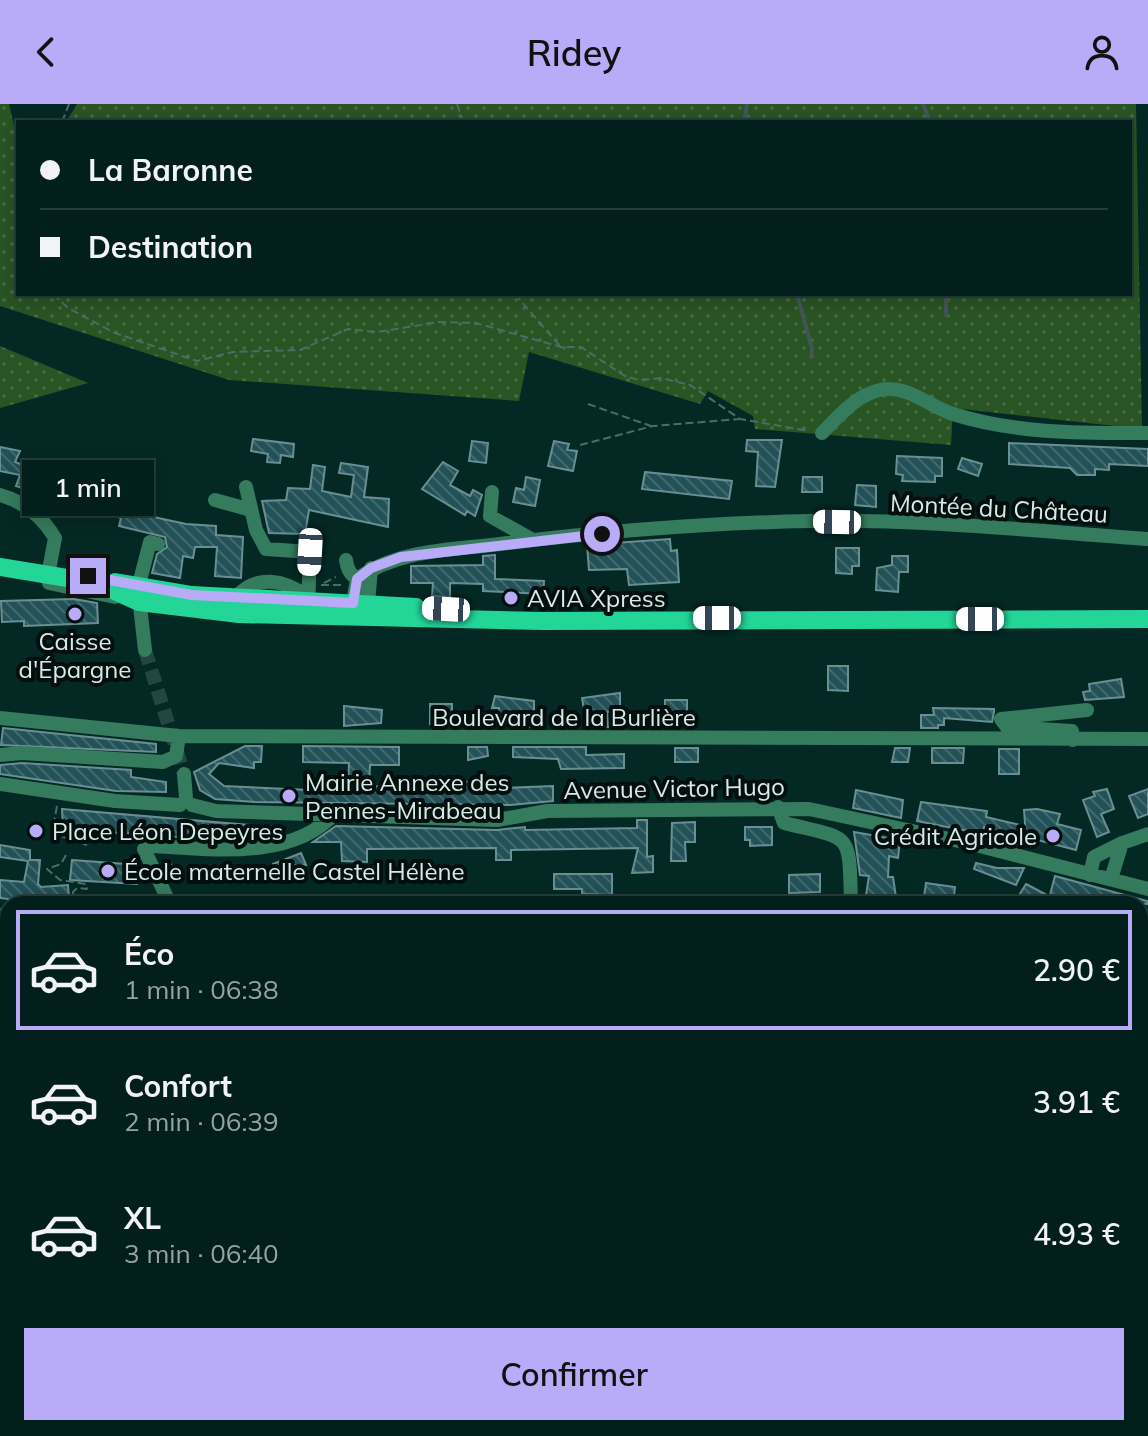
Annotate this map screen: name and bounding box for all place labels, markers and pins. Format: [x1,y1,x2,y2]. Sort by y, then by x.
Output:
place label: AVIA Xpress [527,583,666,613]
marker: AVIA Xpress [502,589,520,607]
marker: Caisse d'Épargne [66,605,84,623]
place label: Caisse d'Épargne [19,626,131,684]
place label: Mairie Annexe des Pennes-Mirabeau [305,767,509,825]
marker: Mairie Annexe des Pennes-Mirabeau [280,787,298,805]
place label: Place Léon Depeyres [52,816,283,846]
place label: Crédit Agricole [874,821,1037,851]
marker: Place Léon Depeyres [27,822,45,840]
marker: Crédit Agricole [1044,827,1062,845]
place label: École maternelle Castel Hélène [124,856,465,886]
marker: École maternelle Castel Hélène [99,862,117,880]

